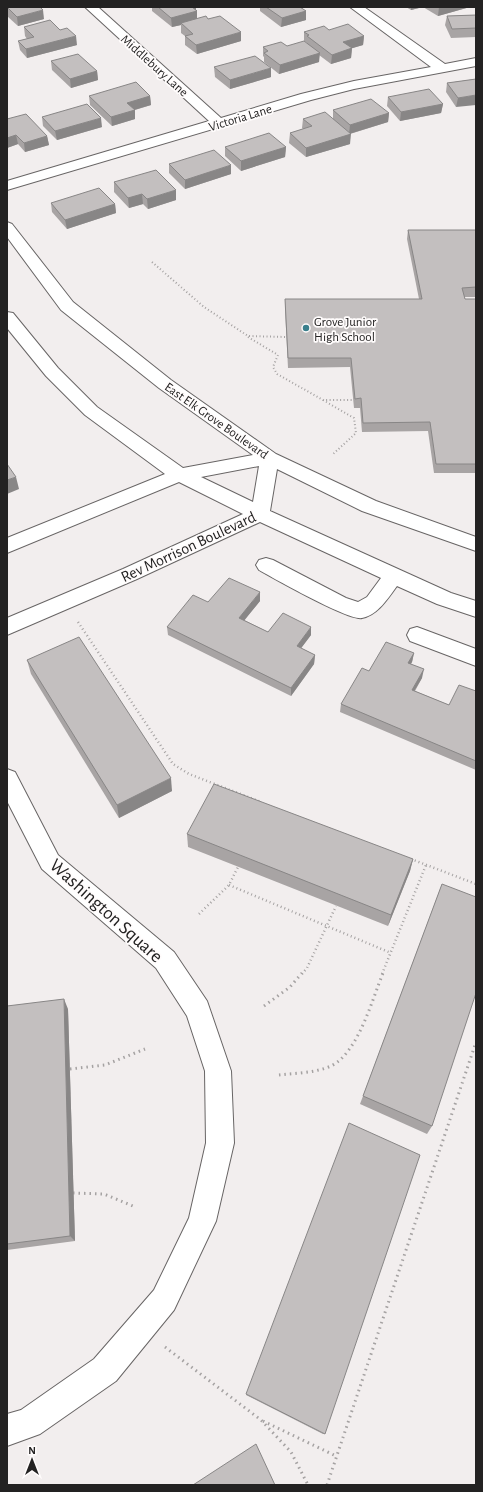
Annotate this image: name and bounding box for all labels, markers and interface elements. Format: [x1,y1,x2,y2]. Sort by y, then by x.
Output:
street label: Middlebury Lane [118,33,190,99]
street label: Victoria Lane [207,103,274,134]
place label: Grove Junior High School [314,316,377,344]
marker: Grove Junior High School [301,323,311,333]
street label: East Elk Grove Boulevard [162,381,271,462]
street label: Rev Morrison Boulevard [119,509,258,585]
street label: Washington Square [46,856,166,967]
north arrow [12,1440,52,1480]
text: N [28,1445,36,1456]

